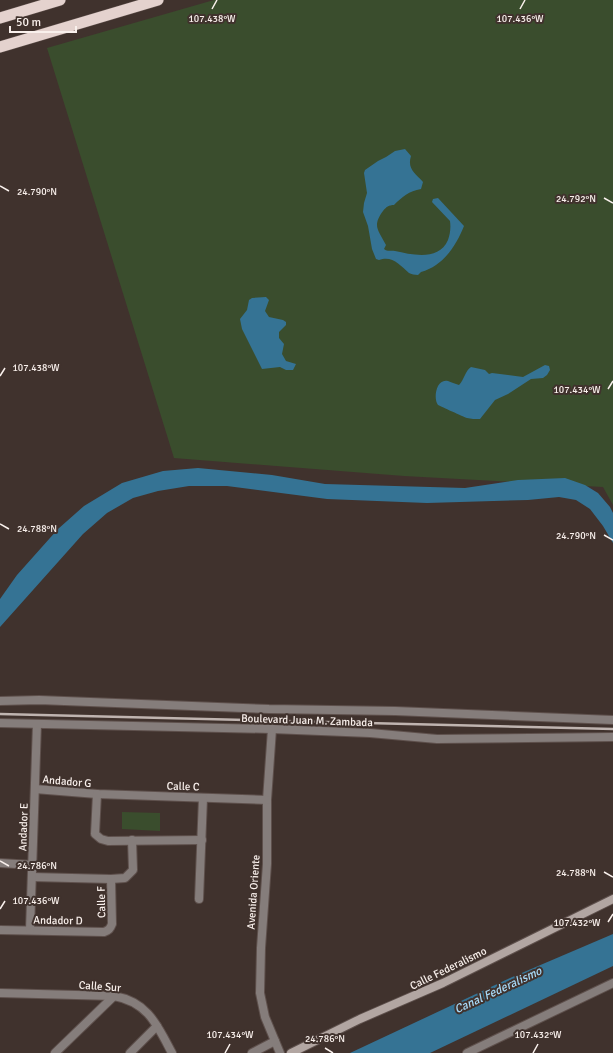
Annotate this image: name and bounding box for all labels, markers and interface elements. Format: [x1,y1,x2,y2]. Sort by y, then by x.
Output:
scale bar [10,8,76,34]
text: 107.438°W [188,13,236,25]
text: 107.436°W [496,13,544,25]
text: 50 m [16,15,41,30]
text: 24.790°N [17,186,57,198]
text: 24.792°N [556,193,596,205]
text: 107.438°W [12,362,60,374]
text: 107.434°W [553,384,601,396]
text: 24.788°N [17,523,57,535]
text: 24.790°N [556,530,596,542]
street label: Boulevard Juan M. Zambada [241,712,374,729]
street label: Andador G [42,773,92,790]
street label: Calle C [166,779,200,794]
street label: Andador E [16,803,31,851]
street label: Avenida Oriente [244,854,263,930]
text: 24.786°N [17,860,57,872]
text: 24.788°N [556,867,596,879]
street label: Calle F [95,886,108,918]
text: 107.436°W [12,895,60,907]
street label: Andador D [33,914,83,927]
text: 107.432°W [553,917,601,929]
street label: Calle Federalismo [408,944,489,993]
water label: Canal Federalismo [452,963,545,1017]
street label: Calle Sur [78,979,122,994]
text: 107.434°W [206,1029,254,1041]
text: 107.432°W [514,1029,562,1041]
text: 24.786°N [305,1033,345,1045]

